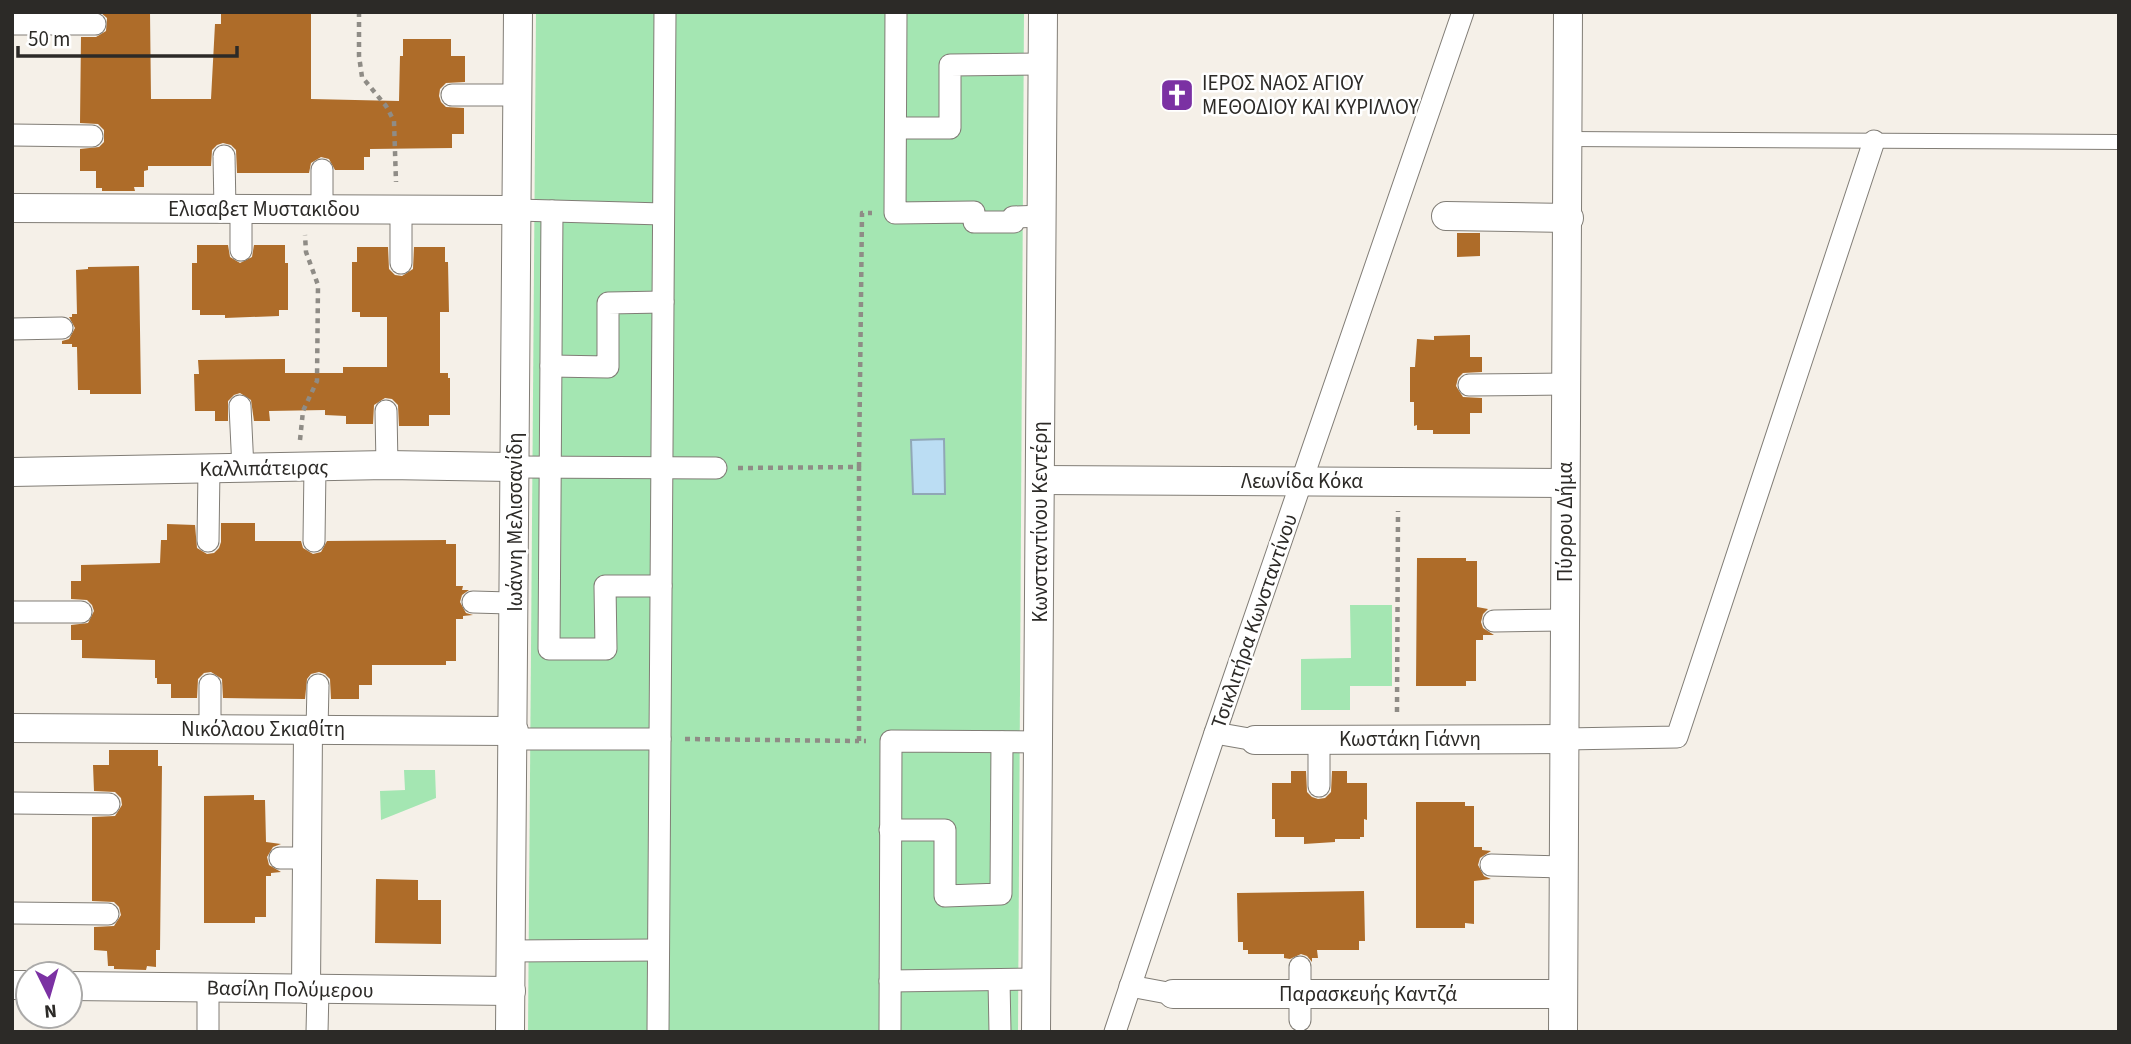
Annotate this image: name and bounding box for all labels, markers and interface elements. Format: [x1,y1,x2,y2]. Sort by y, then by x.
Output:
scale bar [18,14,236,58]
text: 50 m [28,24,70,54]
place label: ΙΕΡΟΣ ΝΑΟΣ ΑΓΙΟΥ ΜΕΘΟΔΙΟΥ ΚΑΙ ΚΥΡΙΛΛΟΥ [1202,68,1419,122]
church icon: ΙΕΡΟΣ ΝΑΟΣ ΑΓΙΟΥ ΜΕΘΟΔΙΟΥ ΚΑΙ ΚΥΡΙΛΛΟΥ [1158,76,1196,114]
street label: Ελισαβετ Μυστακιδου [168,194,360,224]
street label: Κωνσταντίνου Κεντέρη [1025,421,1055,623]
street label: Ιωάννη Μελισσανίδη [500,432,530,612]
street label: Καλλιπάτειρας [199,452,329,484]
street label: Πύρρου Δήμα [1550,461,1580,582]
street label: Λεωνίδα Κόκα [1241,466,1363,496]
street label: Τσικλιτήρα Κωνσταντίνου [1203,510,1305,732]
street label: Νικόλαου Σκιαθίτη [181,714,345,744]
street label: Κωστάκη Γιάννη [1339,724,1481,754]
north arrow [14,960,84,1030]
street label: Βασίλη Πολύμερου [206,973,374,1005]
street label: Παρασκευής Καντζά [1279,979,1457,1009]
text: N [43,996,58,1024]

